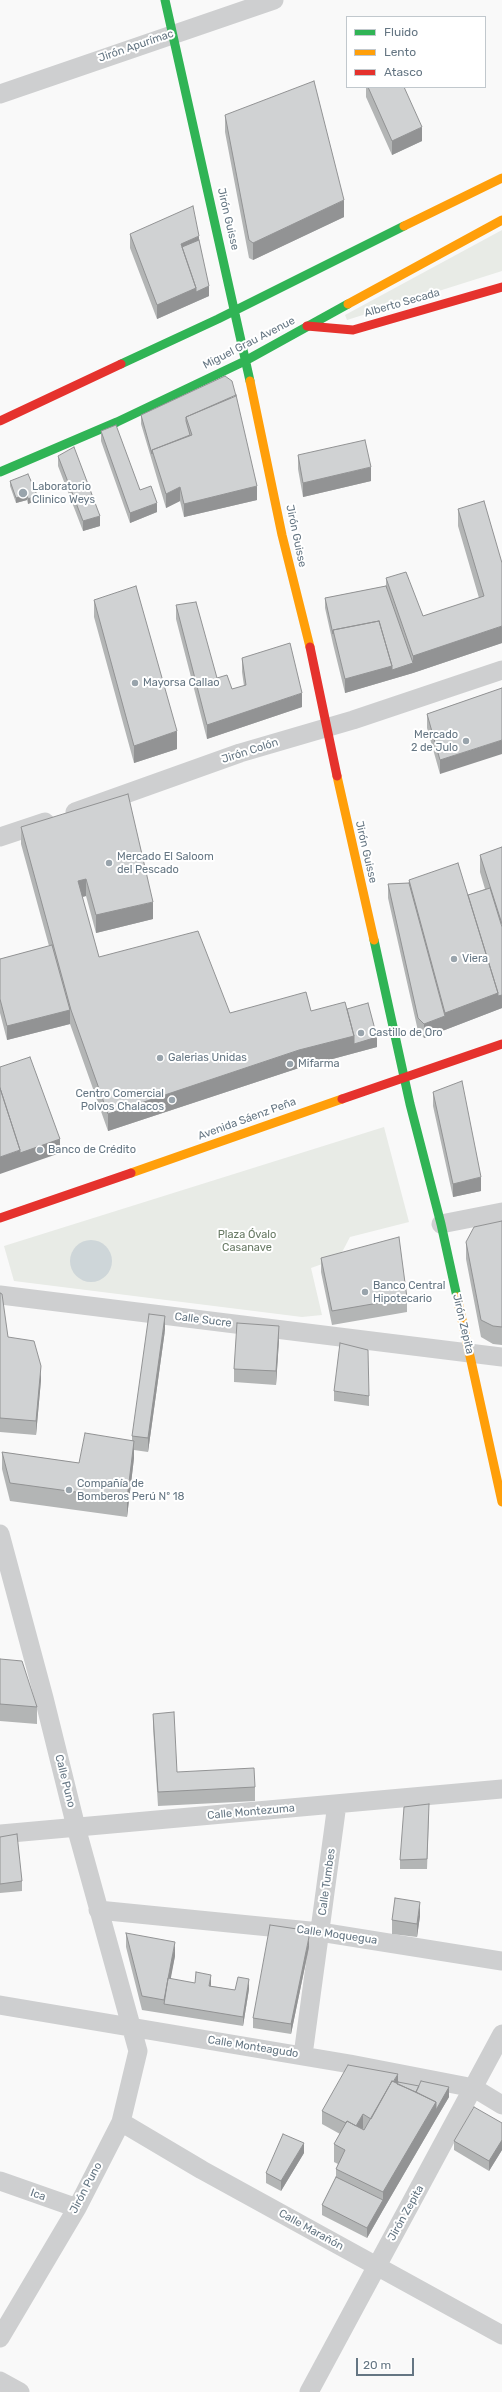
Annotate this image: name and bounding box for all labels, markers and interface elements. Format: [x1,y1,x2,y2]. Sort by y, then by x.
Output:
legend [346,16,486,88]
text: Fluido [384,25,418,39]
street label: Jirón Apurímac [97,27,175,65]
text: Lento [384,45,416,59]
text: Atasco [384,65,423,79]
street label: Jirón Guisse [214,187,242,251]
street label: Alberto Secada [363,286,441,320]
street label: Miguel Grau Avenue [201,314,297,372]
place label: Laboratorio Clinico Weys [32,480,95,506]
marker: Laboratorio Clinico Weys [17,487,29,499]
street label: Jirón Guisse [283,504,309,568]
place label: Mayorsa Callao [143,676,220,690]
marker: Mayorsa Callao [130,678,140,688]
place label: Mercado 2 de Julo [411,728,458,754]
street label: Jirón Colón [220,736,280,766]
marker: Mercado 2 de Julo [461,736,471,746]
street label: Jirón Guisse [352,820,380,884]
place label: Mercado El Saloom del Pescado [117,850,214,876]
marker: Mercado El Saloom del Pescado [104,858,114,868]
place label: Viera [462,952,488,966]
marker: Viera [449,954,459,964]
place label: Castillo de Oro [369,1026,443,1040]
marker: Castillo de Oro [356,1028,366,1038]
place label: Galerias Unidas [168,1051,247,1065]
marker: Galerias Unidas [155,1053,165,1063]
place label: Mifarma [298,1057,340,1071]
marker: Mifarma [285,1059,295,1069]
place label: Centro Comercial Polvos Chalacos [75,1087,164,1113]
marker: Centro Comercial Polvos Chalacos [167,1095,177,1105]
street label: Avenida Sáenz Peña [196,1095,298,1143]
place label: Banco de Crédito [48,1143,136,1157]
marker: Banco de Crédito [35,1145,45,1155]
park label: Plaza Óvalo Casanave [218,1228,276,1254]
place label: Banco Central Hipotecario [373,1279,445,1305]
marker: Banco Central Hipotecario [360,1287,370,1297]
street label: Jirón Zepita [450,1293,476,1355]
street label: Calle Sucre [174,1310,232,1330]
place label: Compañía de Bomberos Perú Nº 18 [77,1477,184,1503]
marker: Compañía de Bomberos Perú Nº 18 [64,1485,74,1495]
street label: Calle Puno [52,1753,78,1809]
street label: Calle Montezuma [207,1802,295,1822]
street label: Calle Tumbes [316,1848,338,1916]
street label: Calle Moquegua [296,1923,378,1947]
street label: Calle Monteagudo [207,2033,299,2061]
street label: Jirón Puno [67,2160,105,2216]
street label: Jirón Zepita [385,2183,427,2243]
street label: Ica [29,2186,47,2204]
street label: Calle Marañón [276,2207,346,2253]
scale bar [358,2350,416,2376]
text: 20 m [363,2358,391,2372]

